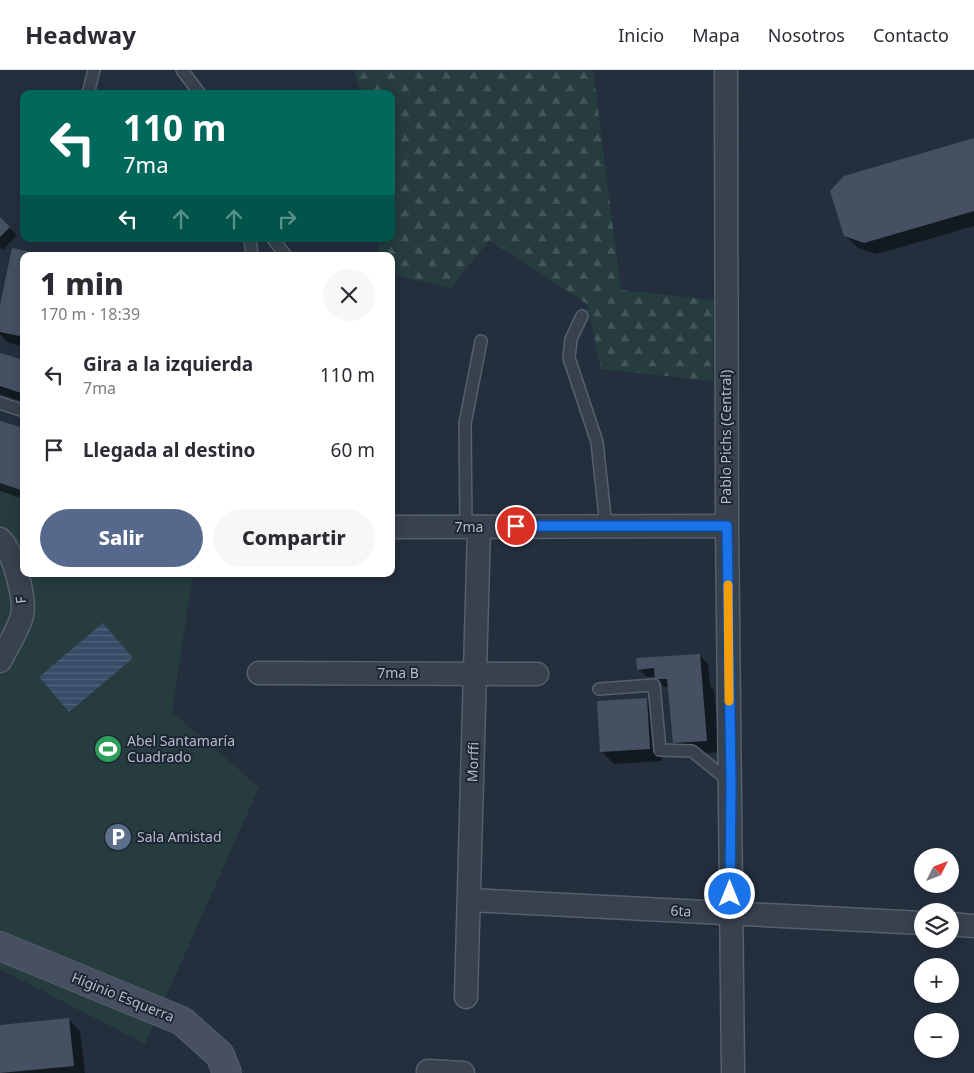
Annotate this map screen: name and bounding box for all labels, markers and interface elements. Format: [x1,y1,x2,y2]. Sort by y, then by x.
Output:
text: Headway [25,18,136,51]
text: Inicio [618,23,664,47]
text: Mapa [692,23,740,47]
text: Nosotros [768,23,845,47]
text: Contacto [873,23,949,47]
text: 110 m [123,104,226,151]
icon: left [40,110,105,175]
text: 7ma [123,149,169,179]
icon: left [114,205,142,233]
icon: ahead [167,205,195,233]
icon: ahead [220,205,248,233]
icon: right [273,205,301,233]
text: 1 min [40,263,124,304]
button: close [323,269,375,321]
text: 170 m · 18:39 [40,303,140,325]
text: Gira a la izquierda [83,351,253,377]
icon: left [40,361,68,389]
text: 110 m [320,362,375,388]
street label: Pablo Pichs (Central) [716,370,735,504]
text: 7ma [83,377,116,399]
icon: arrive [40,436,68,464]
text: Llegada al destino [83,437,255,463]
text: 60 m [331,437,375,463]
pin [495,505,537,547]
button: Salir [40,509,203,567]
button: Compartir [213,509,375,567]
icon: arrive [502,512,530,540]
street label: 7ma [455,517,483,536]
street label: F [11,595,30,605]
street label: 7ma B [377,663,419,682]
place label: Abel Santamaría Cuadrado [127,731,235,766]
sports icon: Abel Santamaría Cuadrado [93,734,123,764]
street label: Morffi [462,742,483,782]
parking icon: Sala Amistad [103,822,133,852]
place label: Sala Amistad [137,827,222,846]
north arrow [914,848,959,892]
map controls [914,848,959,1058]
position arrow [703,867,755,919]
street label: 6ta [670,900,692,921]
button: layers [914,903,959,948]
button: + [914,958,959,1003]
street label: Higinio Esquerra [69,967,177,1026]
button: − [914,1013,959,1058]

